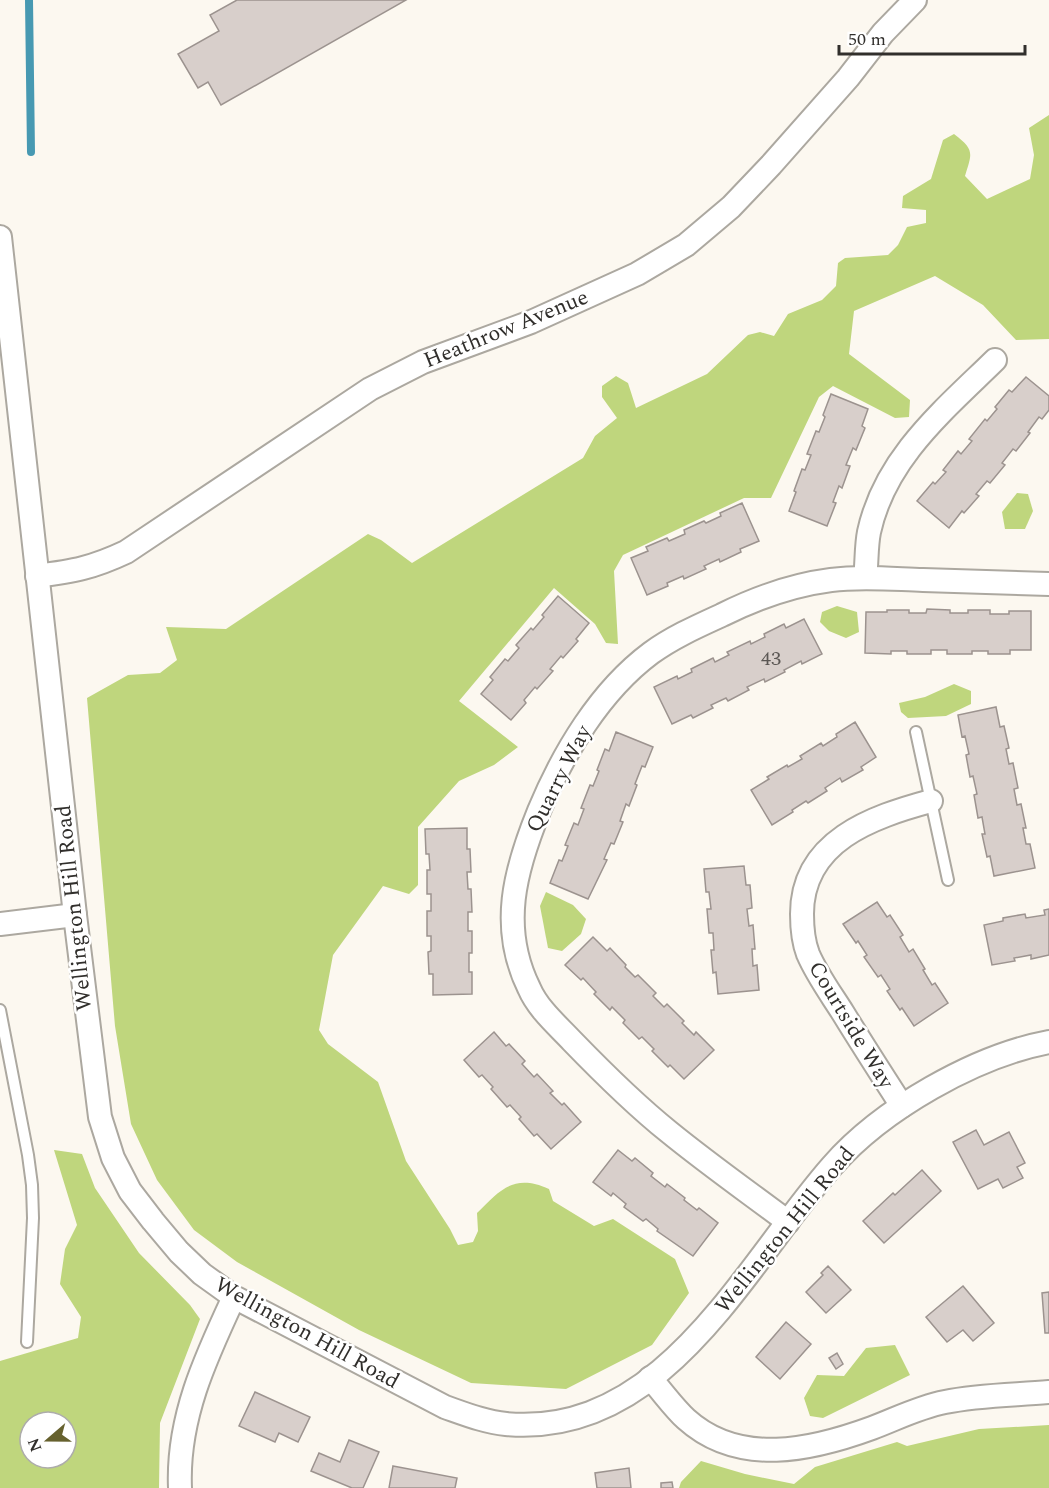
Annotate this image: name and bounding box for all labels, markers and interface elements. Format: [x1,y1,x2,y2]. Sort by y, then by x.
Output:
scale bar [839,18,1025,56]
text: 50 m [848,26,886,53]
street label: Heathrow Avenue [419,281,593,377]
house number: 43 [761,644,781,674]
street label: Quarry Way [518,718,601,838]
street label: Wellington Hill Road [47,803,101,1013]
street label: Courtside Way [800,955,903,1096]
street label: Wellington Hill Road [707,1139,863,1321]
street label: Wellington Hill Road [208,1268,406,1398]
north arrow [18,1410,78,1470]
text: N [21,1435,48,1455]

